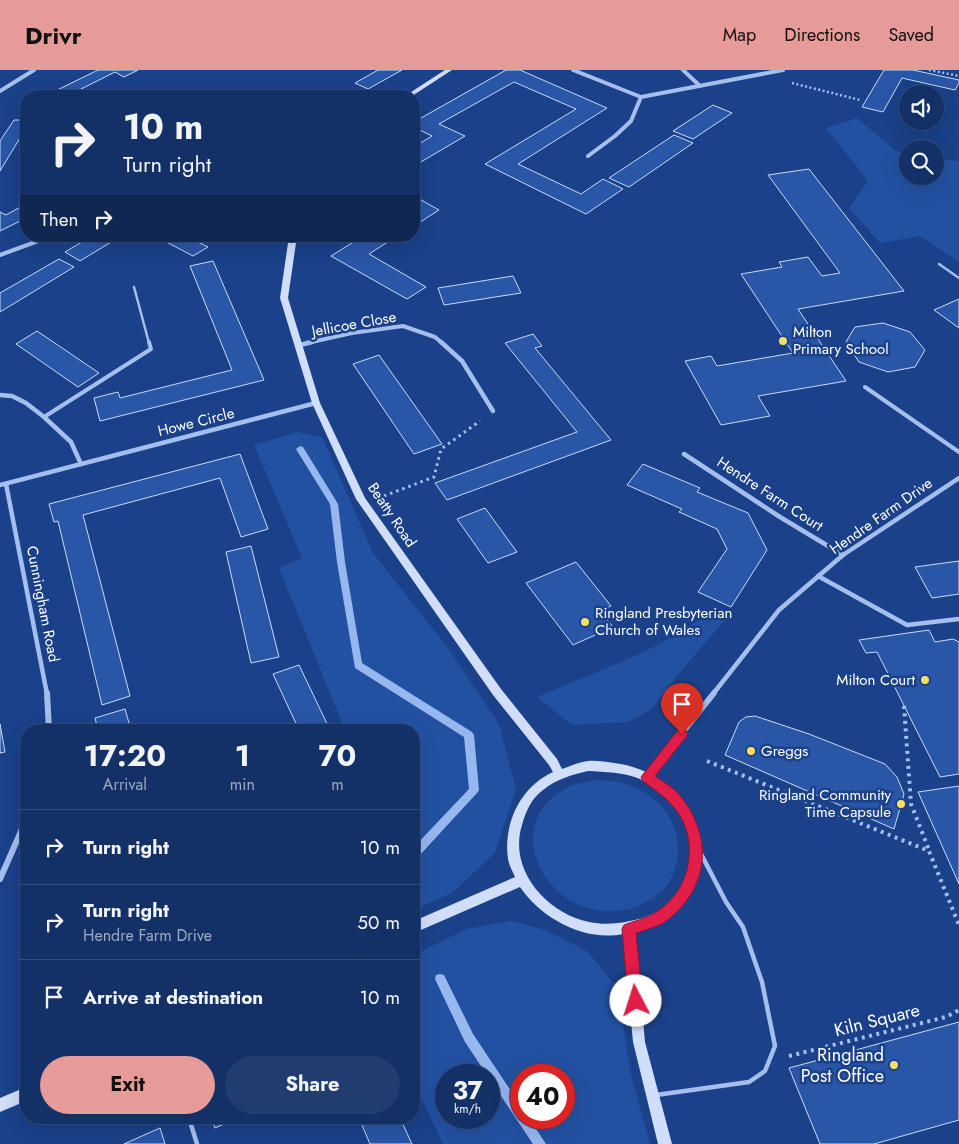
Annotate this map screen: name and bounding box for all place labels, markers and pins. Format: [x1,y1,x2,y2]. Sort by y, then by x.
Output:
place label: Milton Primary School [793,321,889,360]
marker: Milton Primary School [777,335,789,347]
place label: Ringland Presbyterian Church of Wales [595,602,732,641]
marker: Ringland Presbyterian Church of Wales [579,616,591,628]
place label: Milton Court [836,669,915,691]
marker: Milton Court [919,674,931,686]
pin [661,683,703,734]
place label: Greggs [761,740,808,762]
marker: Greggs [745,745,757,757]
place label: Ringland Community Time Capsule [759,784,891,823]
marker: Ringland Community Time Capsule [895,798,907,810]
place label: Ringland Post Office [801,1042,884,1089]
marker: Ringland Post Office [888,1059,900,1071]

